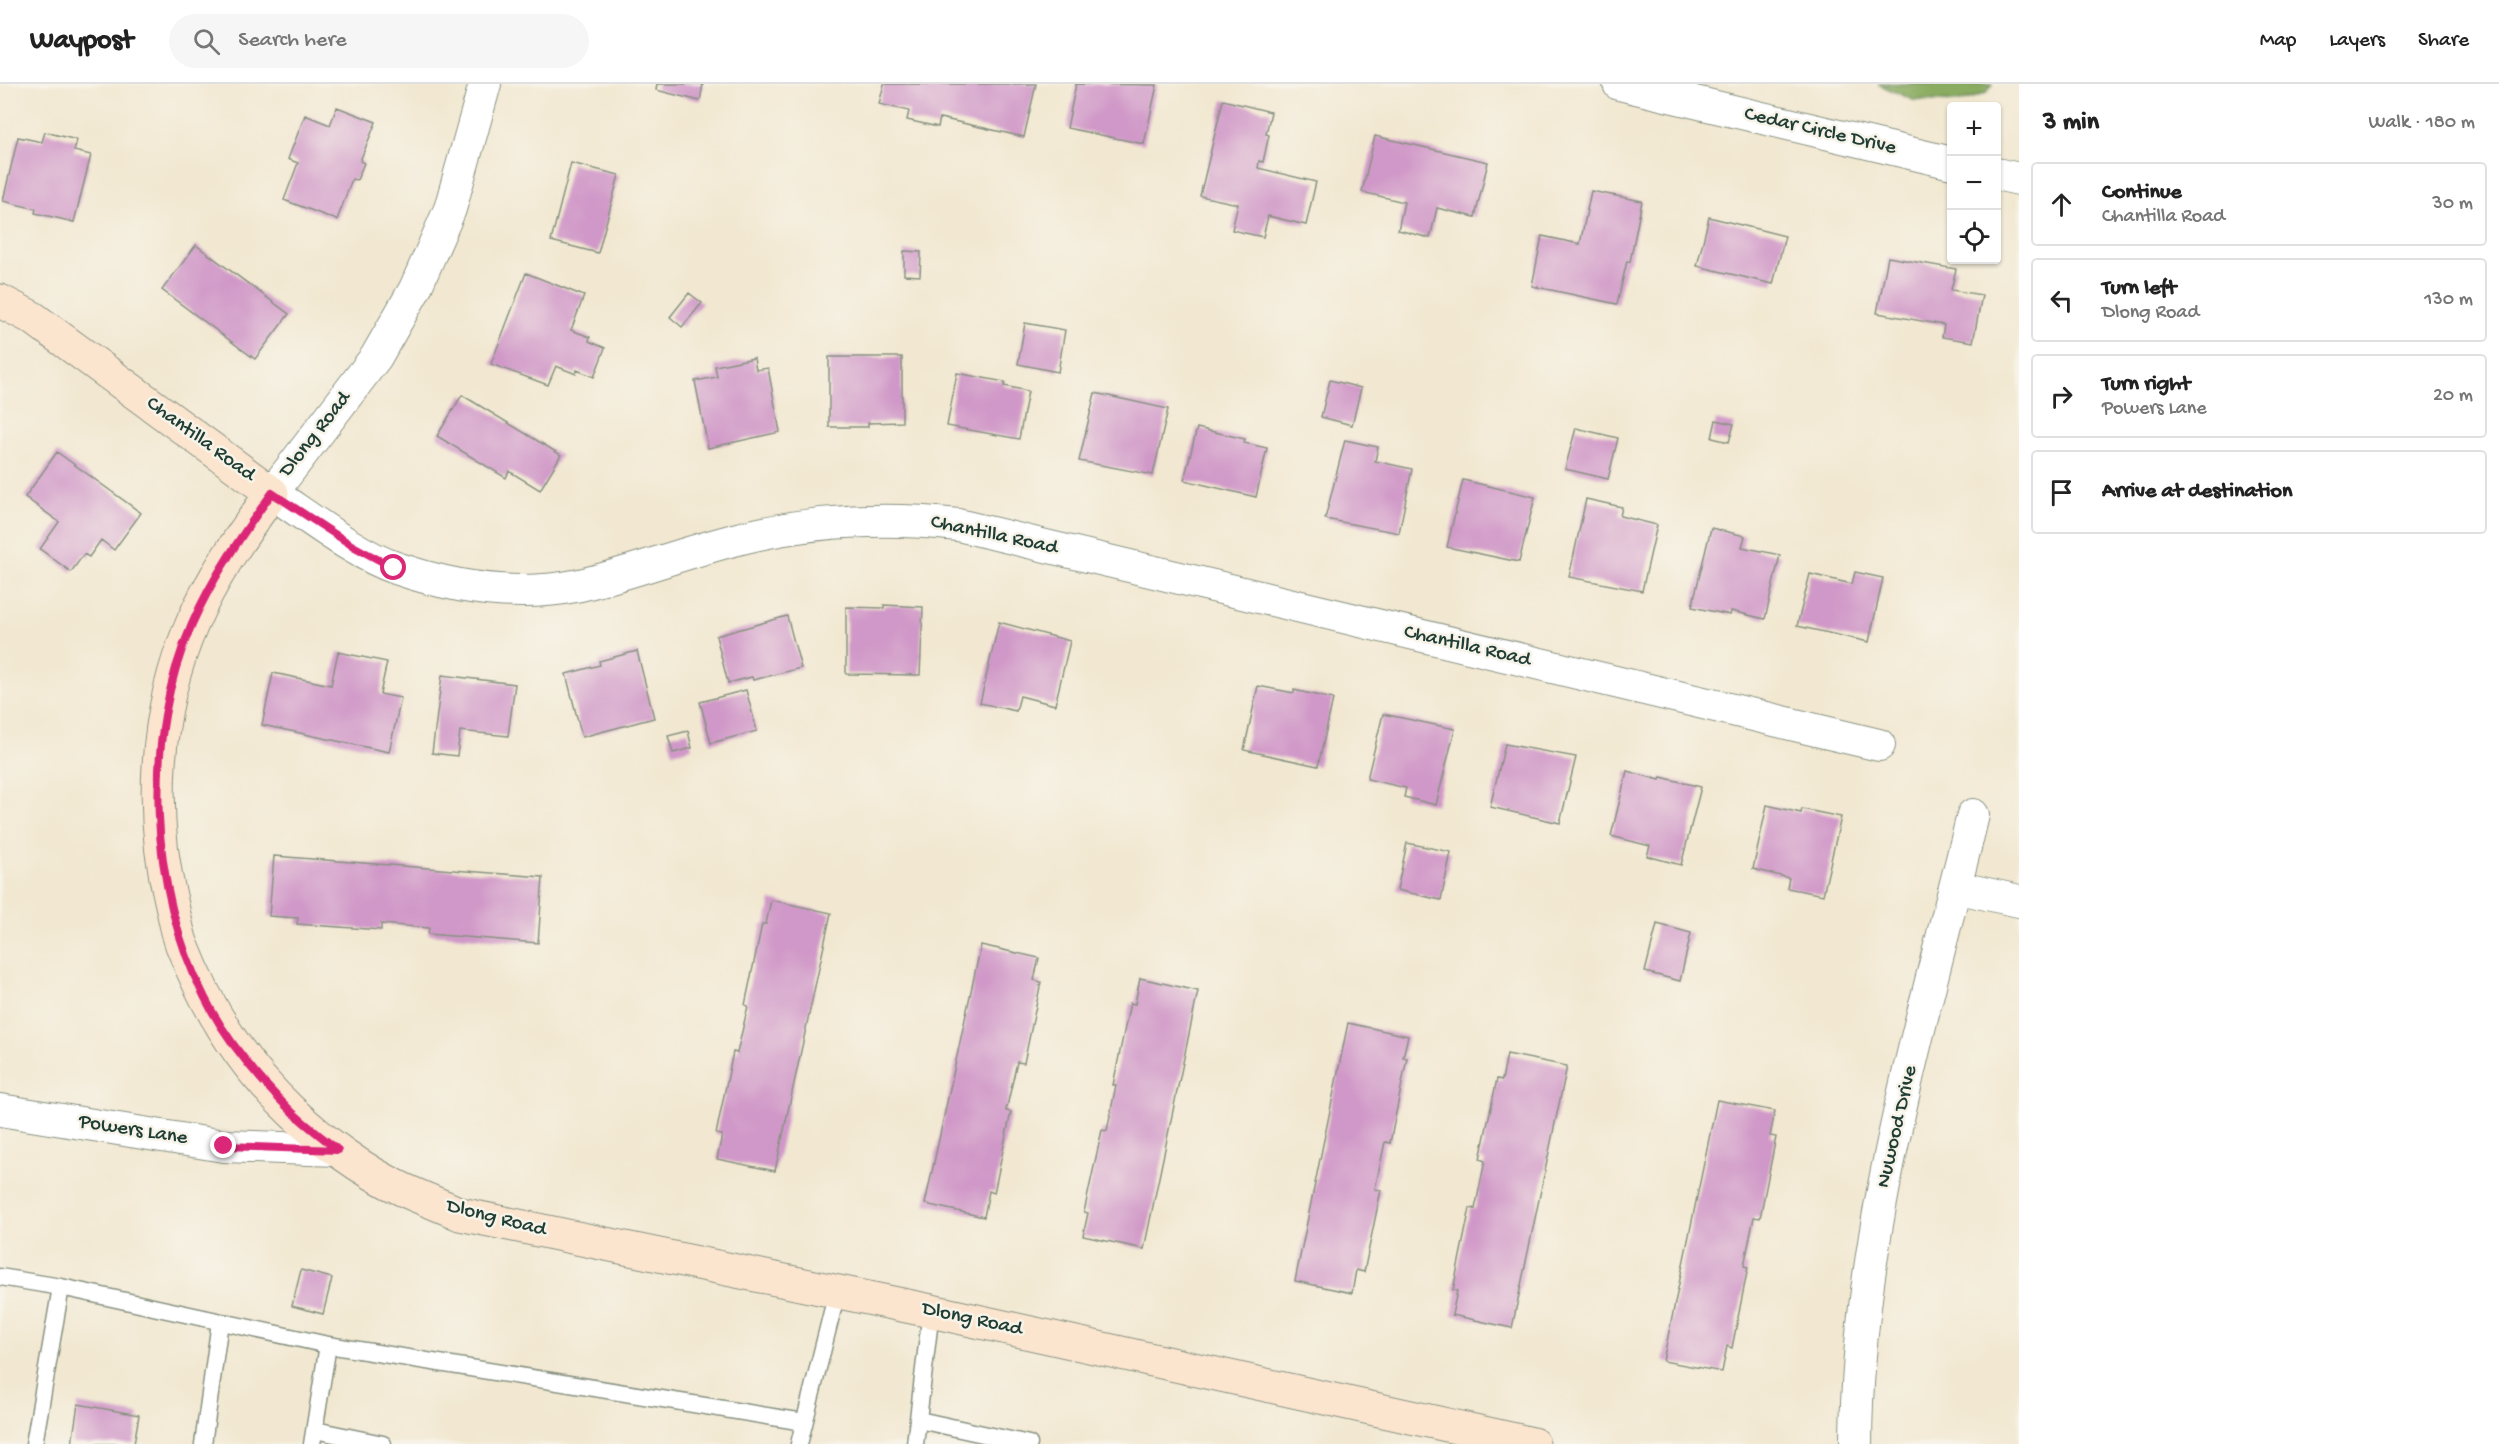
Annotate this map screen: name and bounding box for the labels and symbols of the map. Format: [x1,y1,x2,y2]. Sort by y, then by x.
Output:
street label: Cedar Circle Drive [1742,102,1900,162]
street label: Dlong Road [274,386,358,484]
street label: Chantilla Road [140,392,261,489]
street label: Chantilla Road [928,510,1061,562]
route start [380,554,406,580]
street label: Chantilla Road [1401,620,1534,674]
street label: Nuwood Drive [1872,1062,1924,1191]
street label: Powers Lane [76,1110,190,1152]
route end [210,1132,236,1158]
street label: Dlong Road [442,1194,550,1244]
street label: Dlong Road [918,1297,1026,1343]

